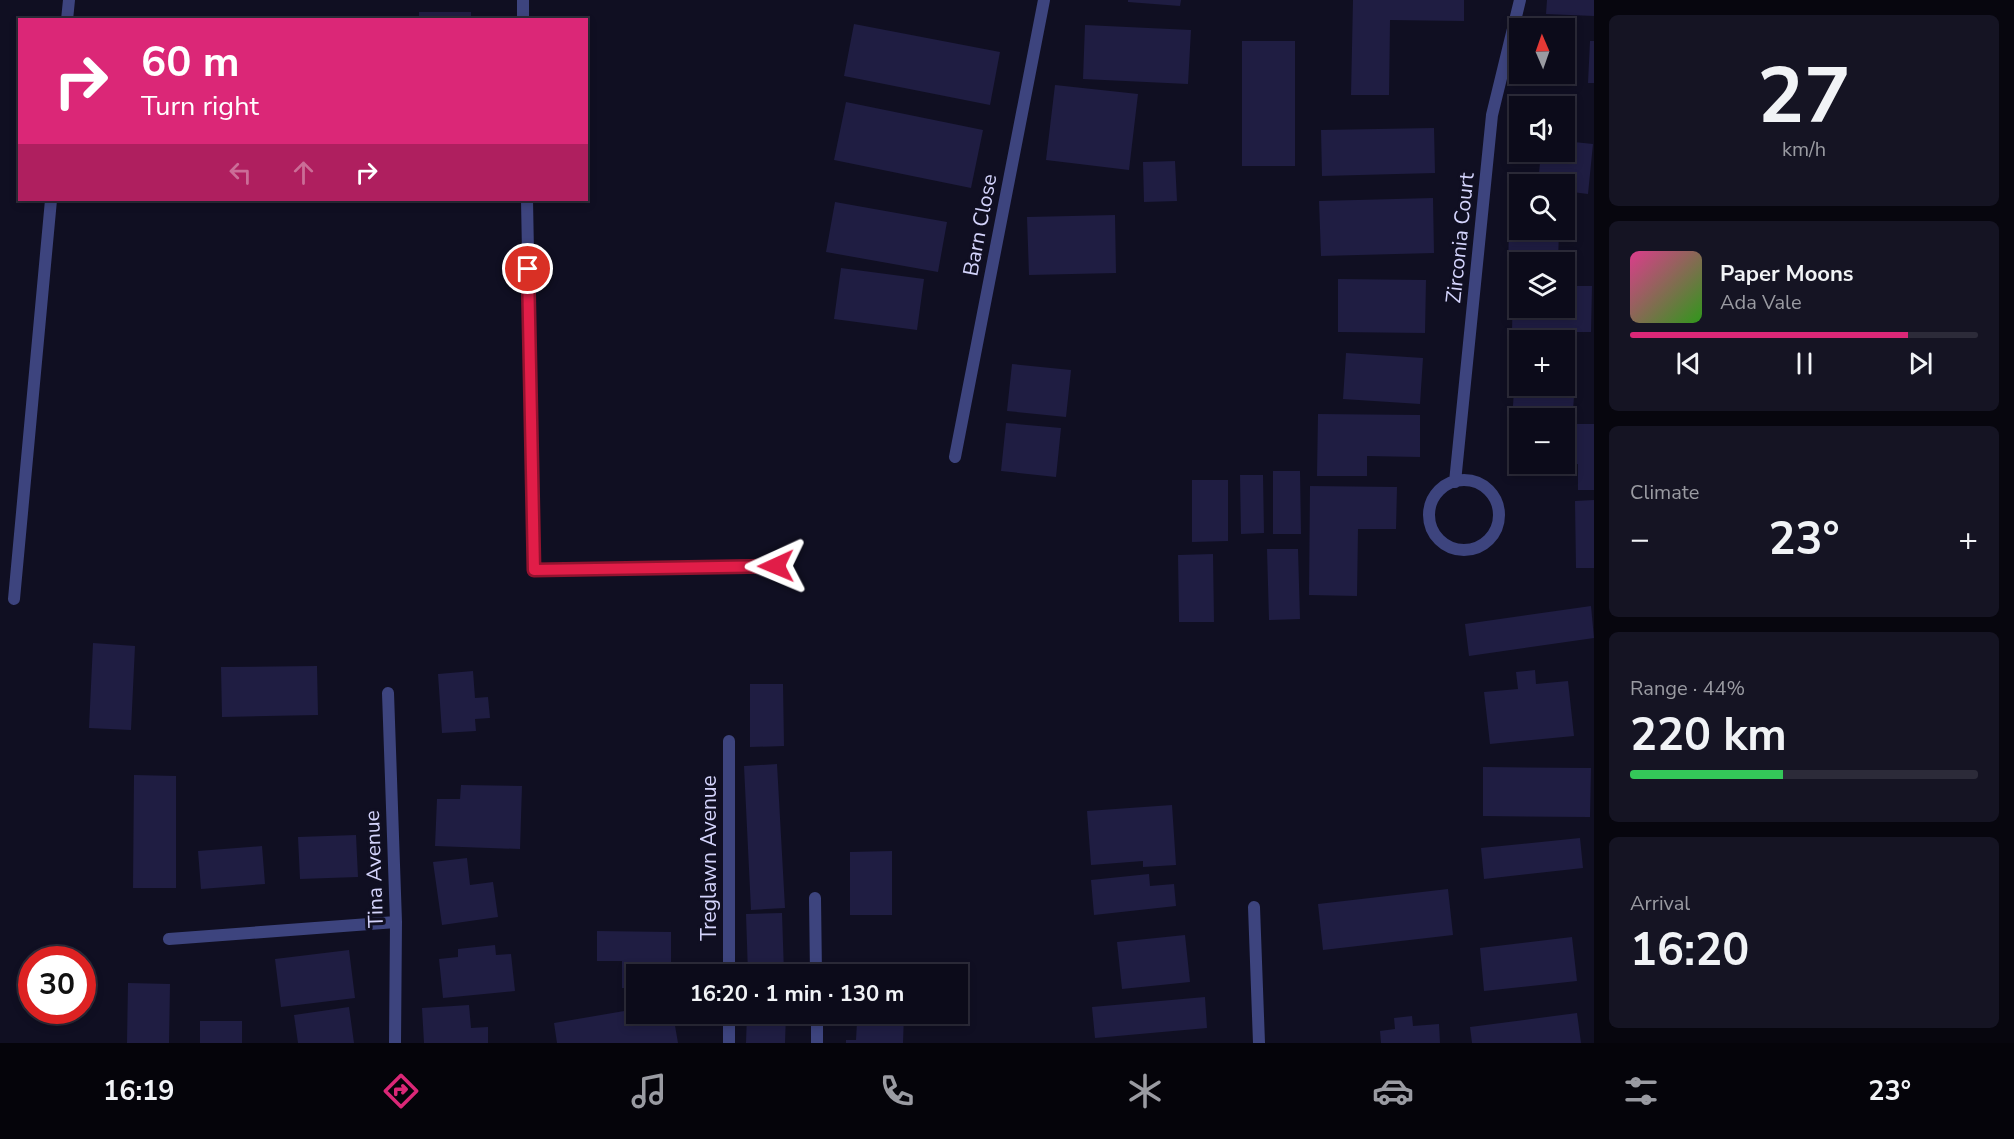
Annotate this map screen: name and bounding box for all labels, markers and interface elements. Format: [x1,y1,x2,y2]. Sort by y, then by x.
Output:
north arrow [1509,18,1575,84]
map controls [1509,18,1575,474]
text: 60 m [141,34,240,91]
icon: right [42,42,120,120]
text: 27 [1757,43,1851,150]
text: Turn right [141,88,259,125]
button: sound [1509,96,1575,162]
text: km/h [1782,136,1826,163]
icon: left [224,156,257,189]
icon: ahead [287,156,320,189]
icon: right [350,156,383,189]
street label: Zirconia Court [1439,171,1481,305]
street label: Barn Close [956,172,1004,278]
button: search [1509,174,1575,240]
pin [502,243,553,294]
icon: arrive [511,252,544,285]
button: layers [1509,252,1575,318]
text: Paper Moons [1720,259,1854,289]
text: Ada Vale [1720,289,1802,316]
button: + [1509,330,1575,396]
icon: previous [1672,347,1705,380]
icon: pause [1788,347,1821,380]
icon: next [1904,347,1937,380]
button: − [1509,408,1575,474]
text: Climate [1630,479,1699,506]
text: 23° [1768,509,1840,570]
text: − [1630,517,1650,562]
text: + [1958,517,1978,562]
position arrow [744,534,808,598]
text: Range · 44% [1630,675,1745,702]
text: 220 km [1630,705,1787,766]
street label: Treglawn Avenue [695,775,723,941]
street label: Tina Avenue [358,810,390,928]
text: Arrival [1630,890,1690,917]
text: 16:20 [1630,920,1749,981]
speed limit sign: 30 [18,946,96,1024]
text: 16:20 · 1 min · 130 m [690,979,904,1009]
icon: directions [380,1070,422,1112]
icon: music [628,1070,670,1112]
icon: phone [876,1070,918,1112]
icon: climate [1124,1070,1166,1112]
icon: car [1372,1070,1414,1112]
icon: filters [1620,1070,1662,1112]
text: 16:19 [103,1073,174,1110]
text: 23° [1868,1073,1911,1110]

